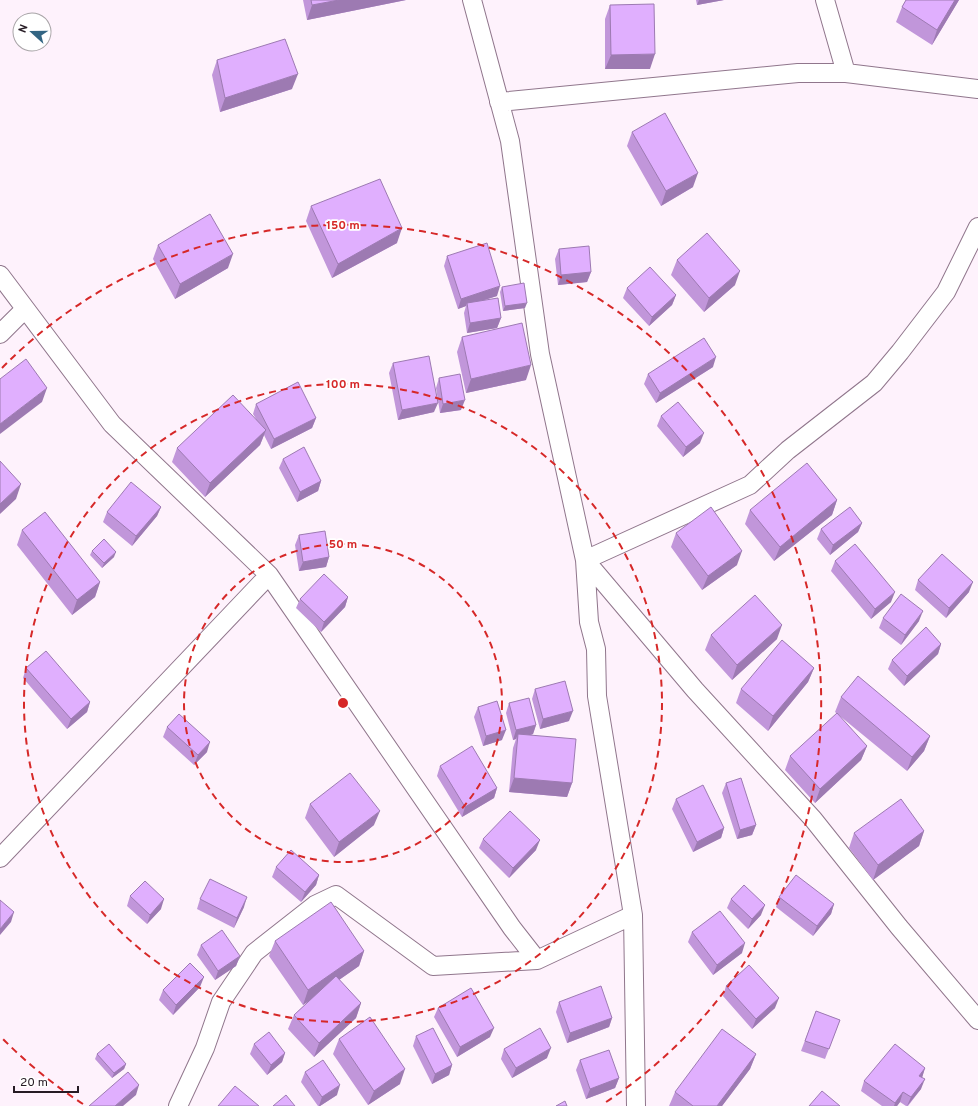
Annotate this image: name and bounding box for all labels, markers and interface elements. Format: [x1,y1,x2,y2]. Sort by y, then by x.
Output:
north arrow [12,12,52,52]
text: N [16,23,32,35]
text: 150 m [326,218,360,234]
text: 100 m [326,377,360,393]
text: 50 m [329,537,357,553]
centre of rings [336,696,350,710]
scale bar [14,1068,78,1094]
text: 20 m [20,1075,48,1091]

